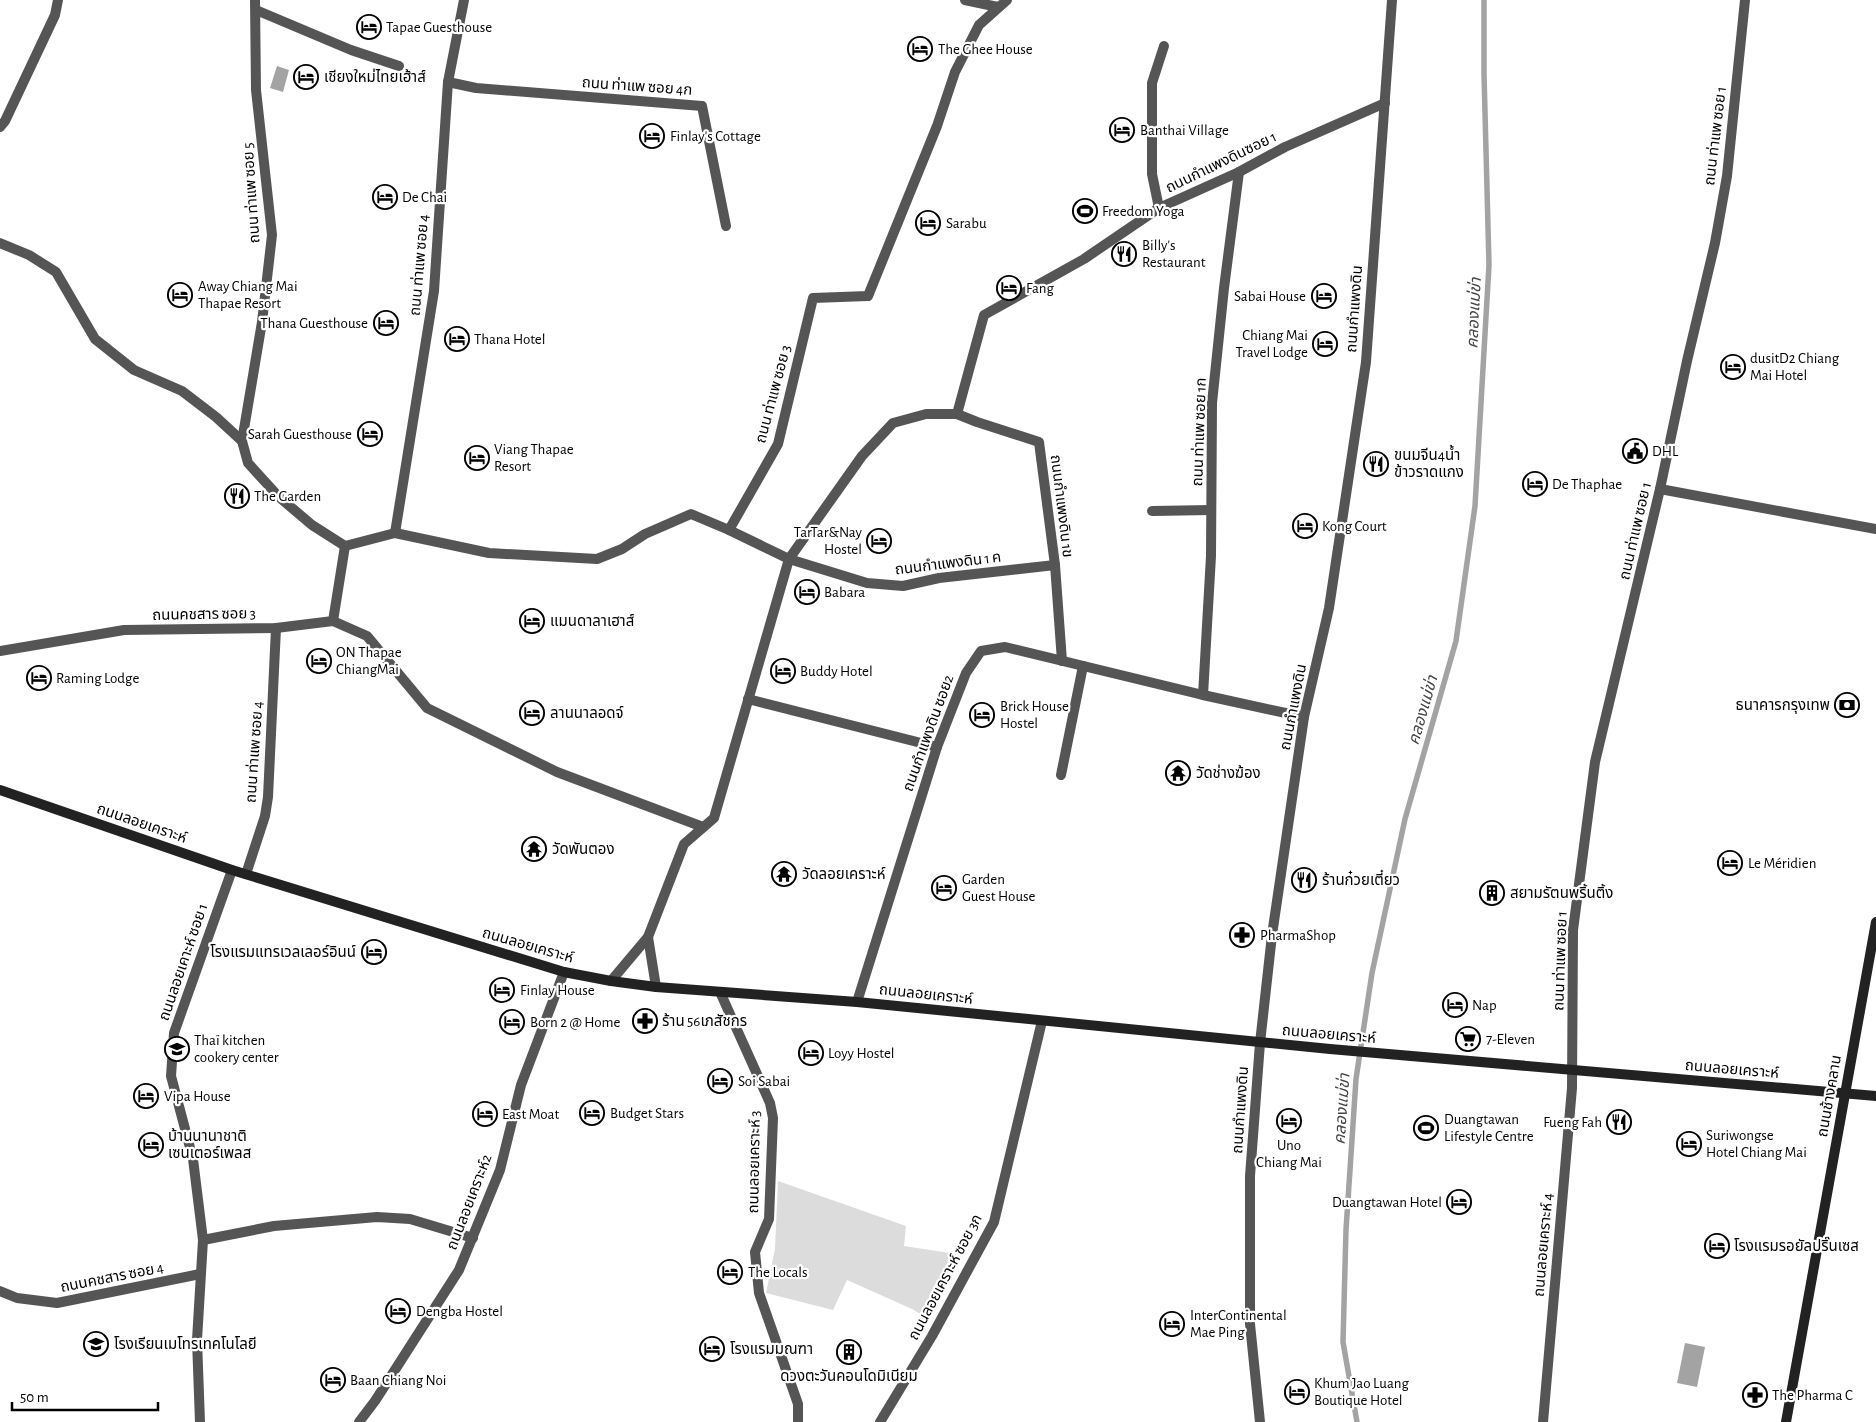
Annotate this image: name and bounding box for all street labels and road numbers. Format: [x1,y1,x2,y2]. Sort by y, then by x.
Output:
street label: ถนน ท่าแพ ซอย 4ก [581,73,693,98]
street label: ถนน ท่าแพ ซอย 1 [1700,85,1729,186]
street label: ถนนกำแพงดินซอย 1 [1163,128,1279,196]
street label: ถนน ท่าแพ ซอย 5 [239,142,262,244]
street label: ถนน ท่าแพ ซอย 4 [406,214,431,316]
street label: ถนนกำแพงดิน [1343,265,1365,353]
street label: ถนน ท่าแพ ซอย 3 [751,343,794,445]
street label: ถนน ท่าแพ ซอย 1ก [1188,377,1209,487]
street label: ถนนกำแพงดิน 1ข [1048,454,1076,558]
street label: ถนน ท่าแพ ซอย 1 [1615,480,1654,581]
street label: ถนนกำแพงดิน 1 ค [894,549,1002,577]
street label: ถนนคชสาร ซอย 3 [152,606,256,623]
street label: ถนนกำแพงดิน [1277,662,1309,752]
street label: ถนนกำแพงดิน ซอย2 [899,672,957,793]
street label: ถนน ท่าแพ ซอย 4 [241,701,266,803]
street label: ถนนลอยเคราะห์ [95,801,189,846]
street label: ถนนลอยเคาะห์ ซอย 1 [156,902,211,1023]
street label: ถนน ท่าแพ ซอย 1 [1549,911,1570,1011]
street label: ถนนลอยเคราะห์ [480,925,576,966]
street label: ถนนลอยเคราะห์ [878,982,974,1007]
street label: ถนนลอยเคราะห์ [1281,1023,1377,1046]
street label: ถนนช้างคลาน [1814,1054,1844,1138]
street label: ถนนลอยเคราะห์ [1684,1058,1780,1081]
street label: ถนนกำแพงดิน [1229,1066,1251,1154]
street label: ถนนลอยเคราะห์ 3 [746,1110,763,1214]
street label: ถนนลอยเคราะห์2 [444,1152,495,1252]
street label: ถนนลอยเคราะห์ 4 [1531,1193,1556,1297]
street label: ถนนลอยเคราะห์ ซอย 3ก [906,1212,985,1343]
street label: ถนนคชสาร ซอย 4 [59,1260,165,1295]

